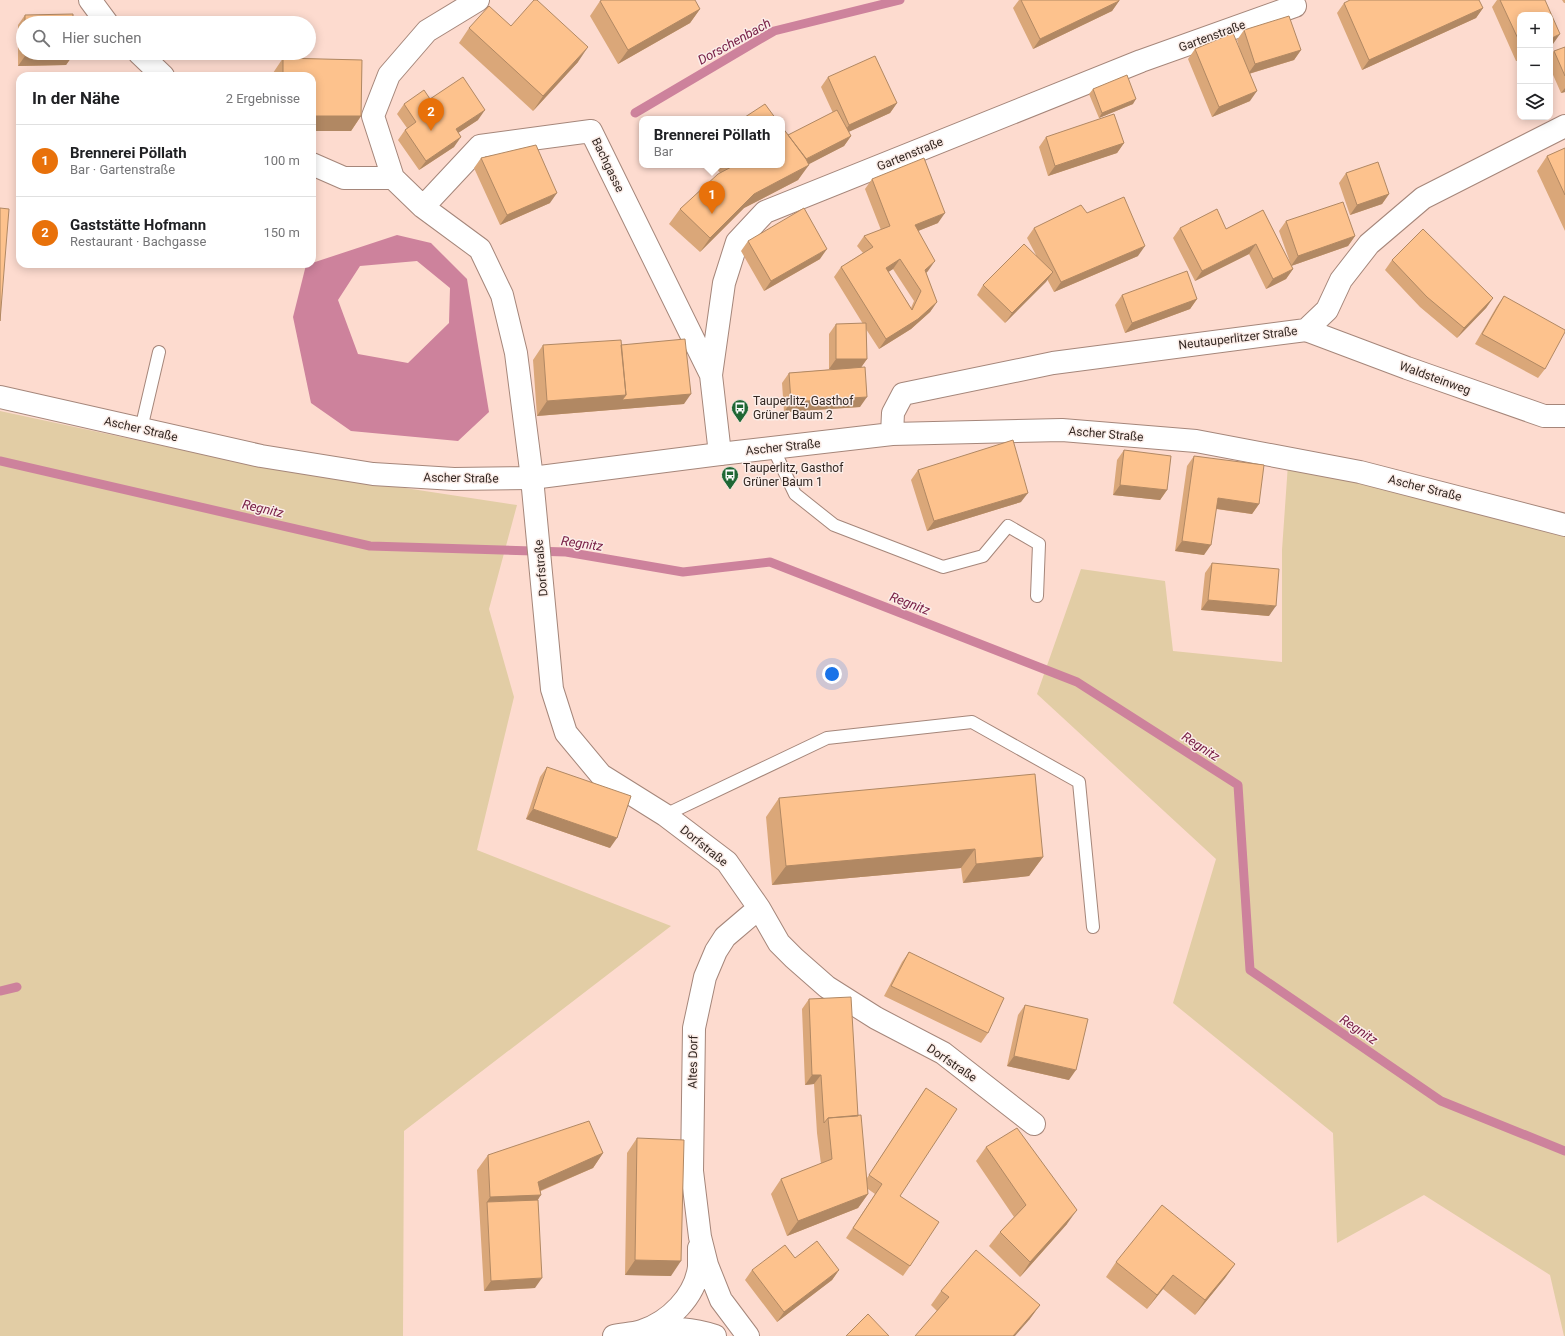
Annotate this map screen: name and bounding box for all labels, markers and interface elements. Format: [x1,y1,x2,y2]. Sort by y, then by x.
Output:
map controls [1517,12,1553,120]
button: + [1517,12,1553,48]
water label: Dorschenbach [695,15,773,68]
search box [16,16,316,60]
street label: Gartenstraße [1177,17,1247,55]
icon: search [30,27,52,49]
text: Hier suchen [62,29,141,47]
button: − [1517,48,1553,84]
button: layers [1517,84,1553,120]
text: In der Nähe [32,88,120,108]
text: 2 Ergebnisse [226,91,300,106]
pin: 2 [418,98,444,131]
popup [639,116,785,168]
text: Brennerei Pöllath [654,126,770,144]
street label: Gartenstraße [875,134,945,174]
street label: Bachgasse [589,135,627,195]
text: Brennerei Pöllath [70,144,187,162]
text: Bar [654,144,673,159]
text: 1 [41,153,49,168]
text: 100 m [263,153,300,168]
text: Bar · Gartenstraße [70,162,175,177]
pin: 1 [699,181,725,214]
text: Gaststätte Hofmann [70,216,206,234]
text: 2 [41,225,49,240]
text: 150 m [263,225,300,240]
text: Restaurant · Bachgasse [70,234,206,249]
street label: Neutauperlitzer Straße [1178,324,1298,352]
street label: Waldsteinweg [1397,359,1473,397]
place label: Tauperlitz, Gasthof Grüner Baum 2 [753,394,854,422]
bus stop icon: Tauperlitz, Gasthof Grüner Baum 2 [730,398,750,423]
street label: Ascher Straße [103,414,179,444]
street label: Ascher Straße [1068,424,1144,444]
street label: Ascher Straße [745,436,821,458]
place label: Tauperlitz, Gasthof Grüner Baum 1 [743,461,844,489]
bus stop icon: Tauperlitz, Gasthof Grüner Baum 1 [720,465,740,490]
street label: Ascher Straße [423,470,499,486]
street label: Ascher Straße [1387,472,1463,504]
water label: Regnitz [241,496,286,521]
water label: Regnitz [560,533,604,554]
street label: Dorfstraße [532,539,550,597]
water label: Regnitz [888,589,933,618]
your location [822,664,842,684]
water label: Regnitz [1179,729,1223,765]
street label: Dorfstraße [677,823,731,869]
water label: Regnitz [1337,1011,1381,1048]
street label: Altes Dorf [686,1034,700,1089]
street label: Dorfstraße [924,1041,980,1085]

